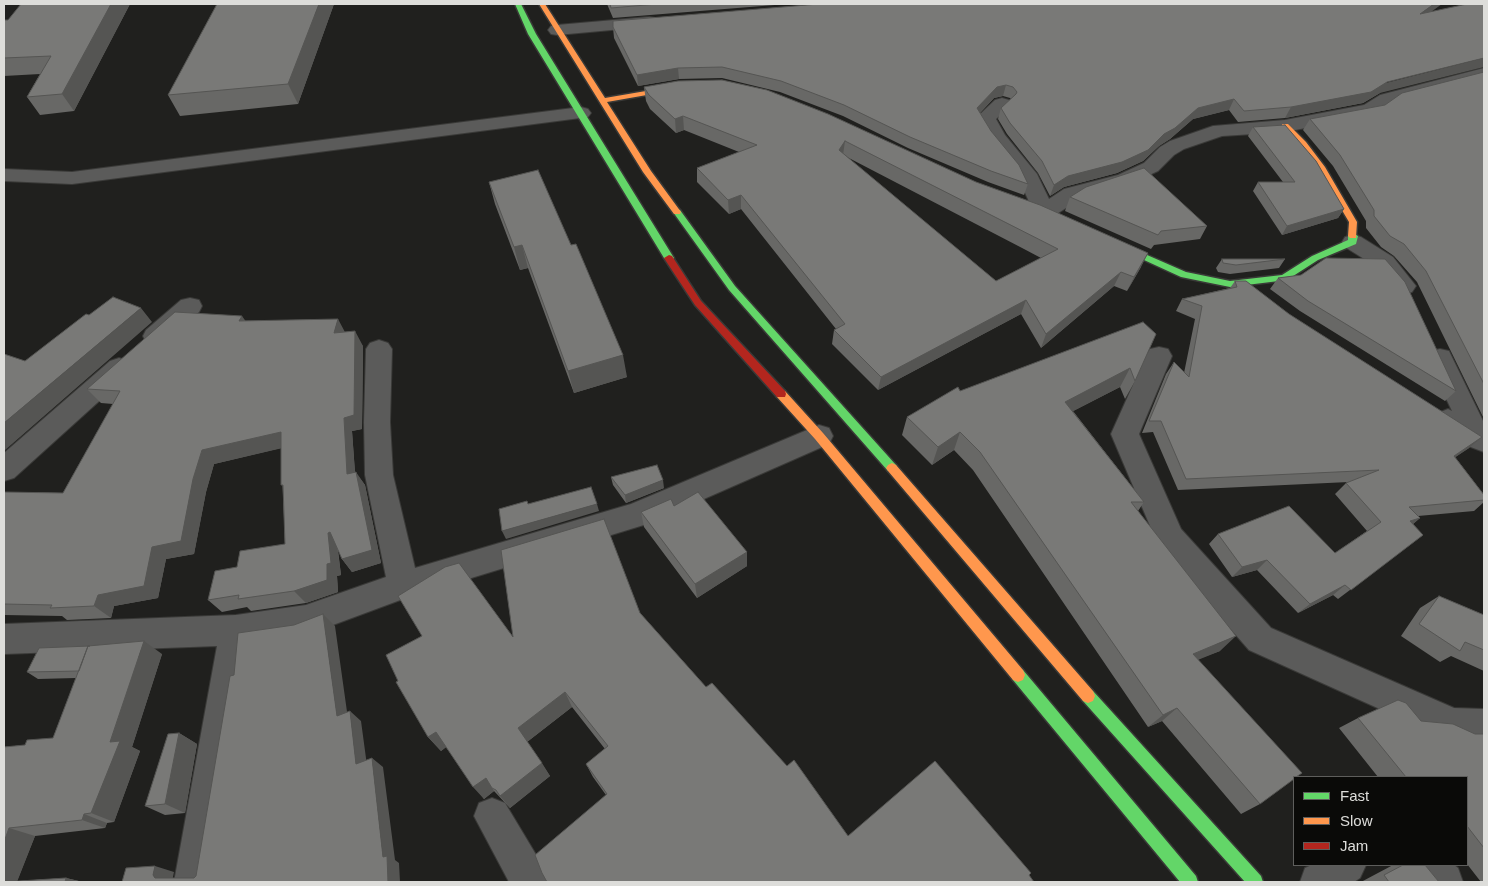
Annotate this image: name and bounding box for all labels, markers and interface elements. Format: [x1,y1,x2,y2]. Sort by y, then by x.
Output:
legend [1293,776,1468,866]
text: Fast [1340,787,1369,804]
text: Slow [1340,812,1373,829]
text: Jam [1340,837,1368,854]

